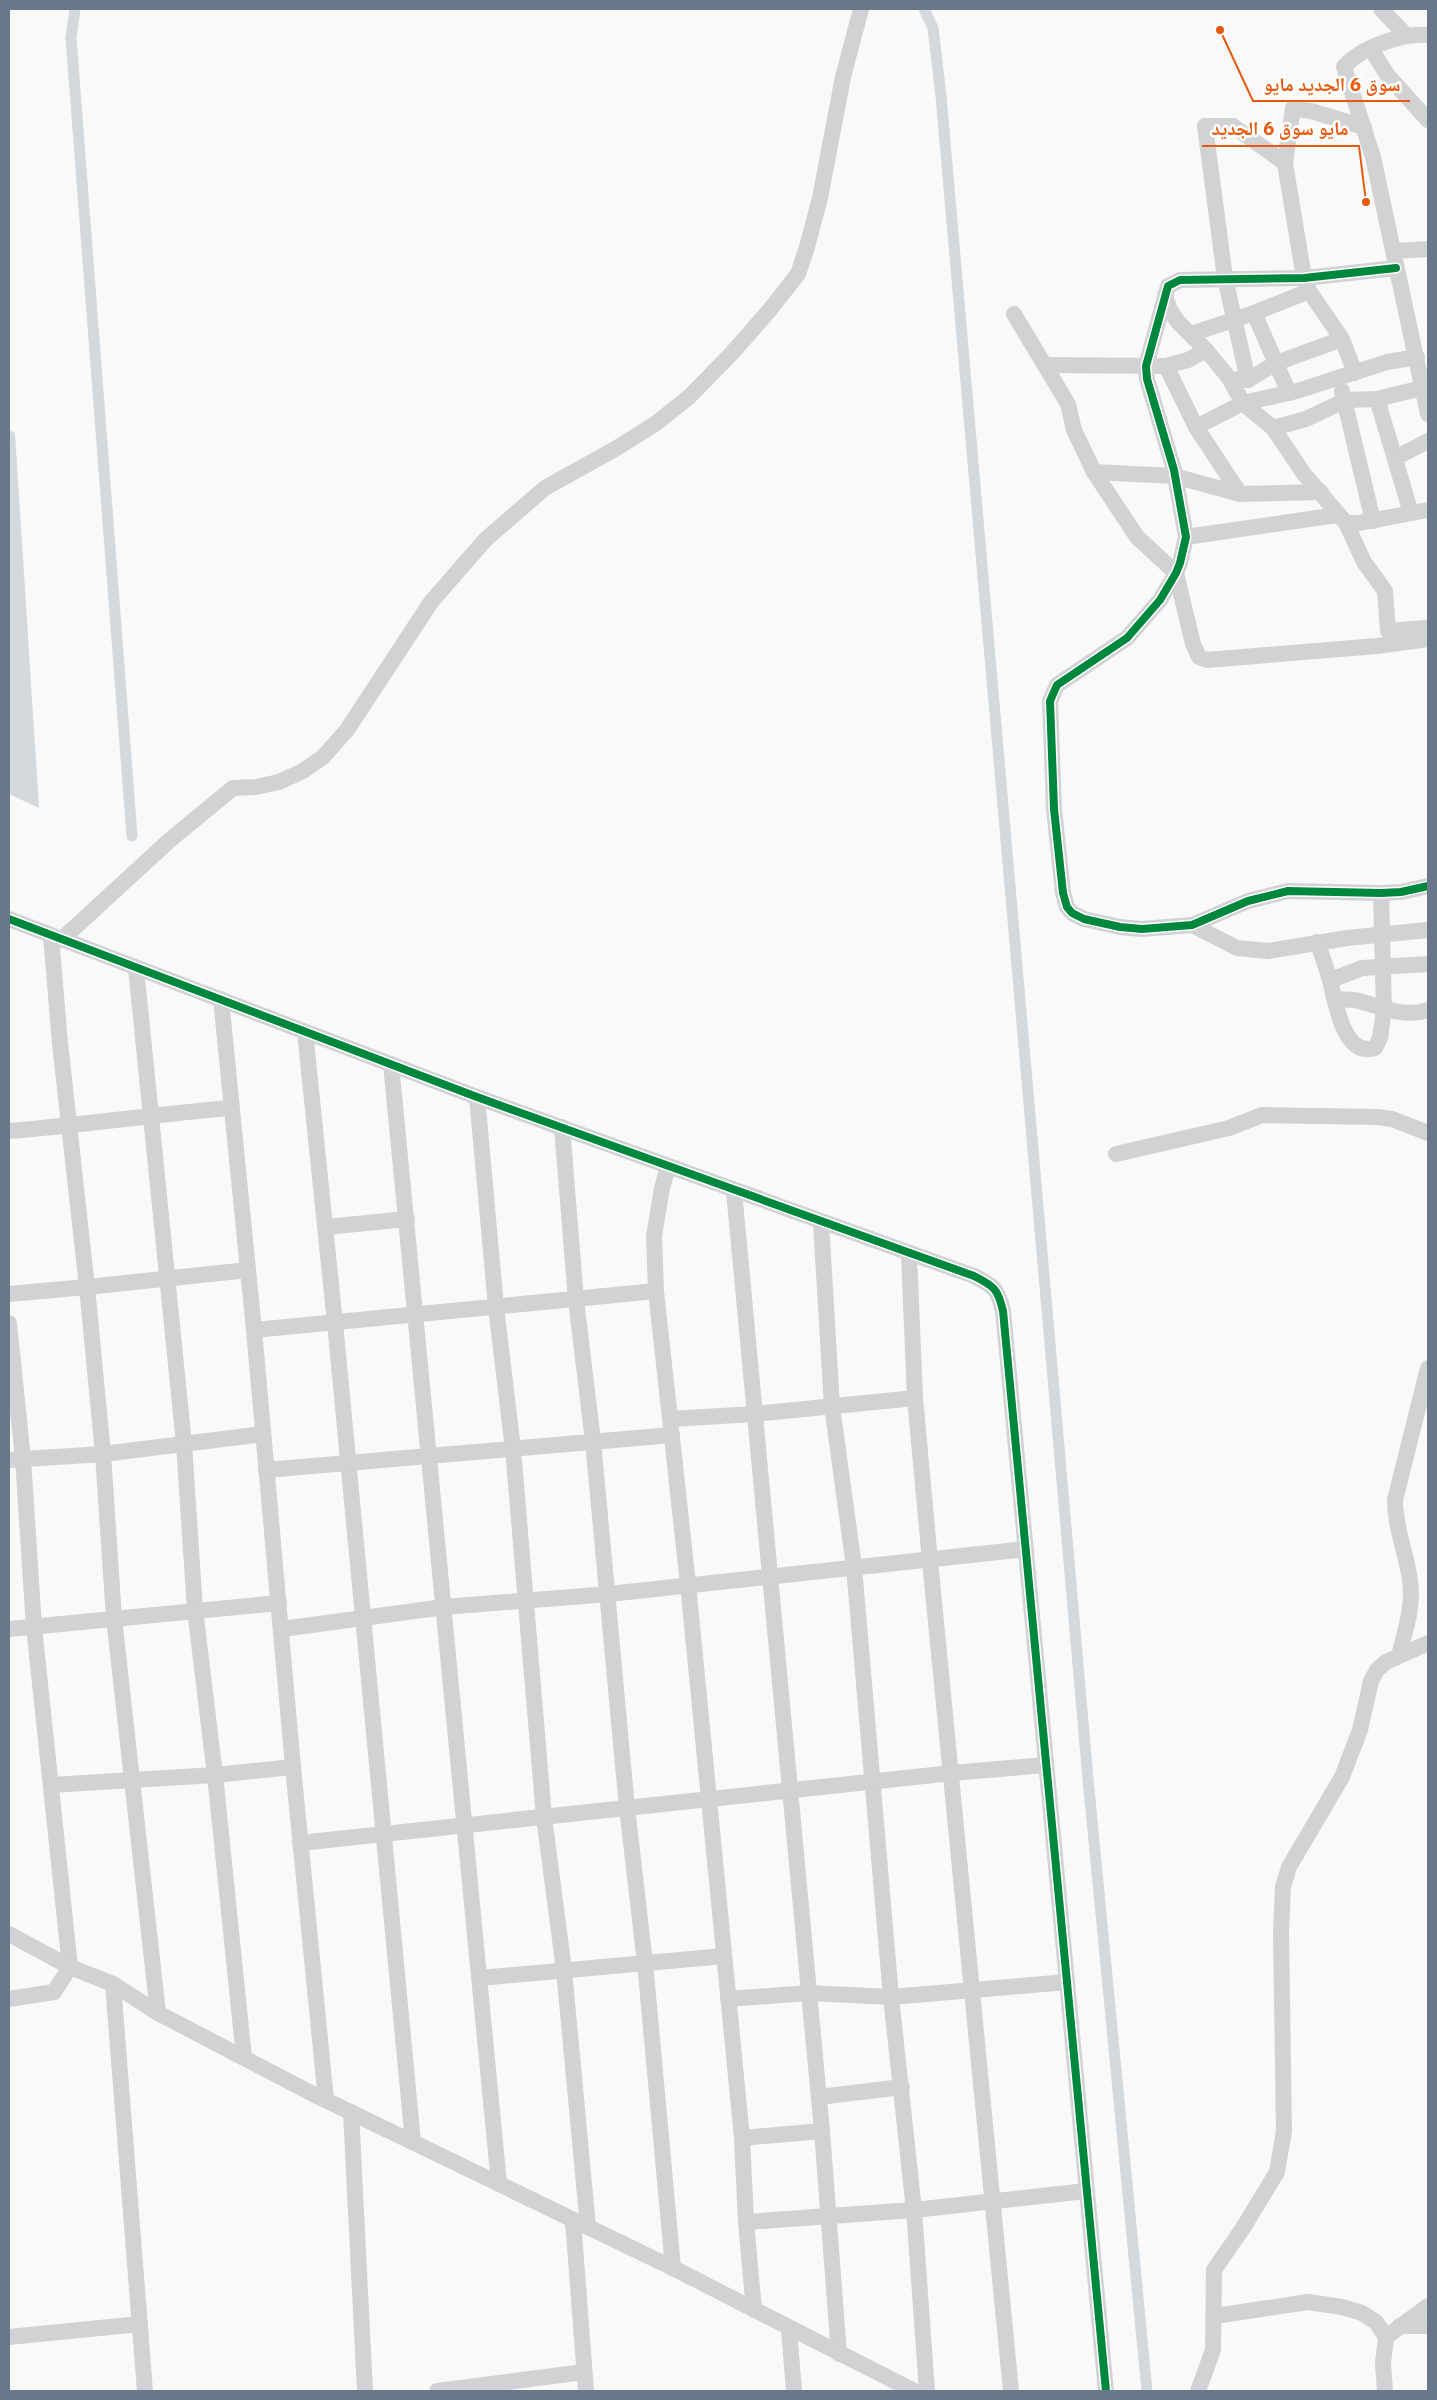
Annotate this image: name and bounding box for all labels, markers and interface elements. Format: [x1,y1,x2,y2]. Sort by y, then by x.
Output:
callout: سوق 6 الجديد مايو [1253,67,1410,101]
text: سوق 6 الجديد مايو [1263,72,1401,96]
callout: مايو سوق 6 الجديد [1202,112,1359,146]
text: مايو سوق 6 الجديد [1211,116,1349,140]

